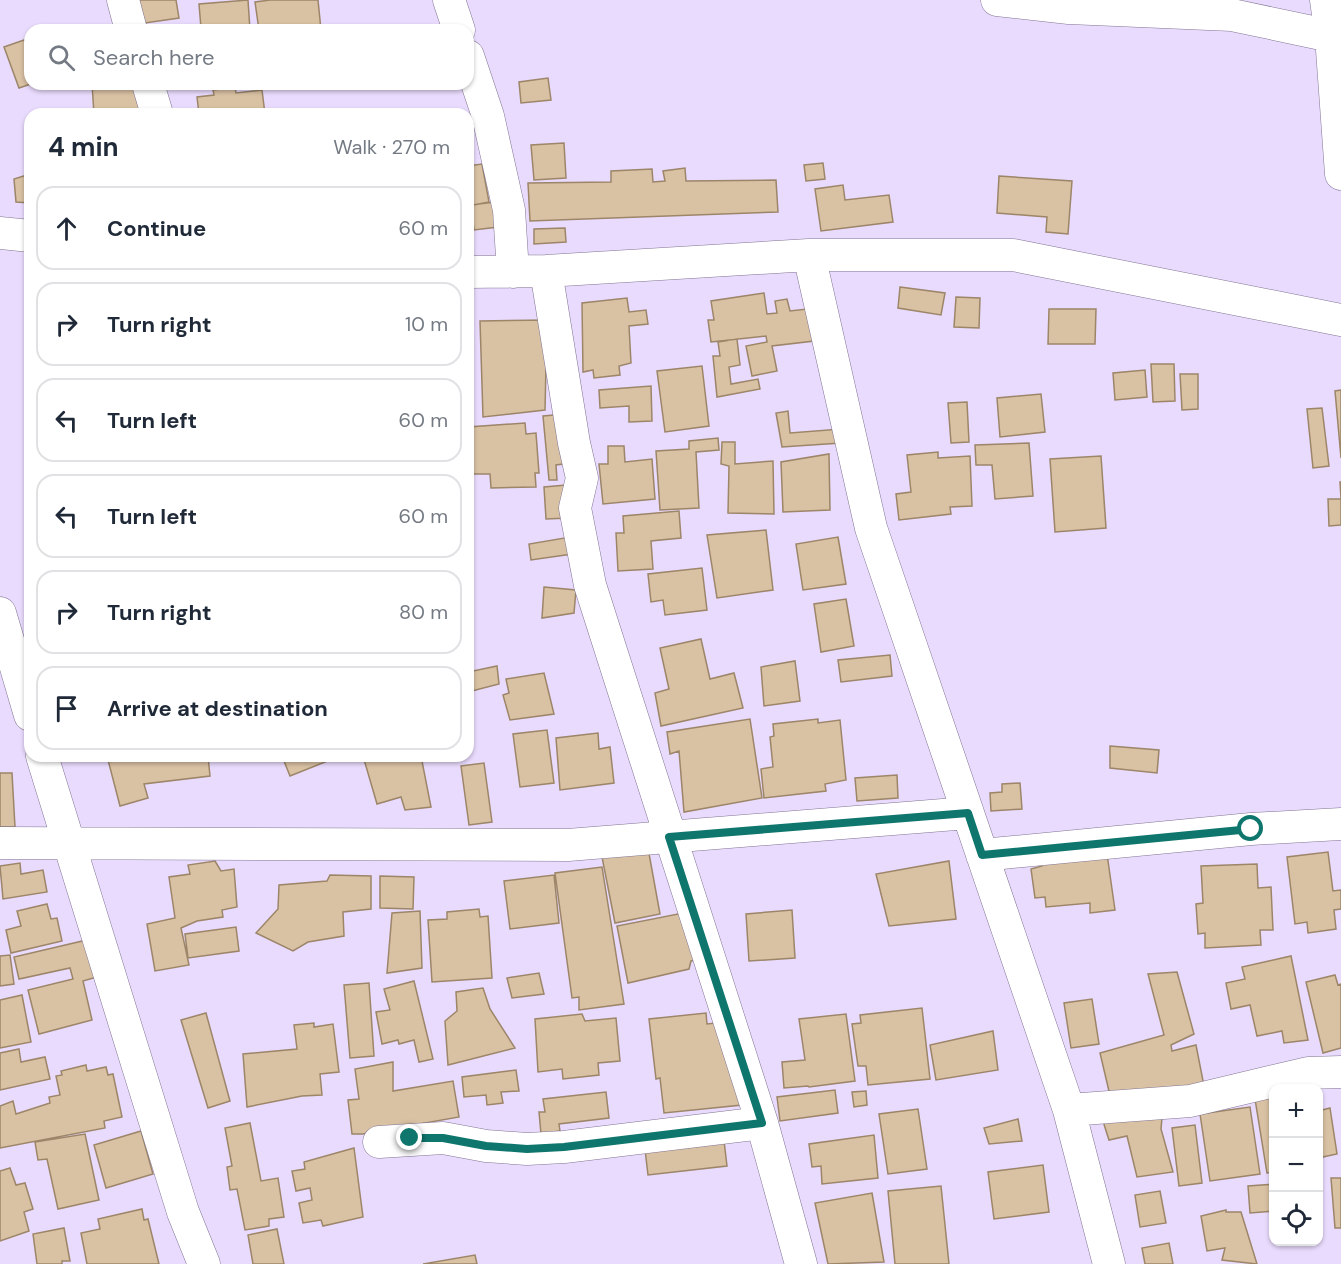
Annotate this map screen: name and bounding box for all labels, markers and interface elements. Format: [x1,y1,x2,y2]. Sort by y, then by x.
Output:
search box [24,24,474,90]
icon: search [45,41,78,74]
text: Search here [93,43,214,72]
text: 4 min [48,130,119,164]
text: Walk · 270 m [333,134,450,160]
icon: ahead [50,212,83,245]
text: Continue [107,214,206,243]
text: 60 m [399,215,448,241]
icon: right [50,308,83,341]
text: Turn right [107,310,212,339]
text: 10 m [405,311,448,337]
icon: left [50,404,83,437]
text: Turn left [107,406,197,435]
text: 60 m [399,407,448,433]
icon: left [50,500,83,533]
text: Turn left [107,502,197,531]
text: 60 m [399,503,448,529]
icon: right [50,596,83,629]
text: Turn right [107,598,212,627]
text: 80 m [399,599,448,625]
icon: arrive [50,692,83,725]
text: Arrive at destination [107,694,328,723]
route start [1237,815,1263,841]
map controls [1269,1084,1323,1246]
button: + [1269,1084,1323,1138]
route end [396,1124,422,1150]
button: − [1269,1138,1323,1192]
button: locate [1269,1192,1323,1246]

